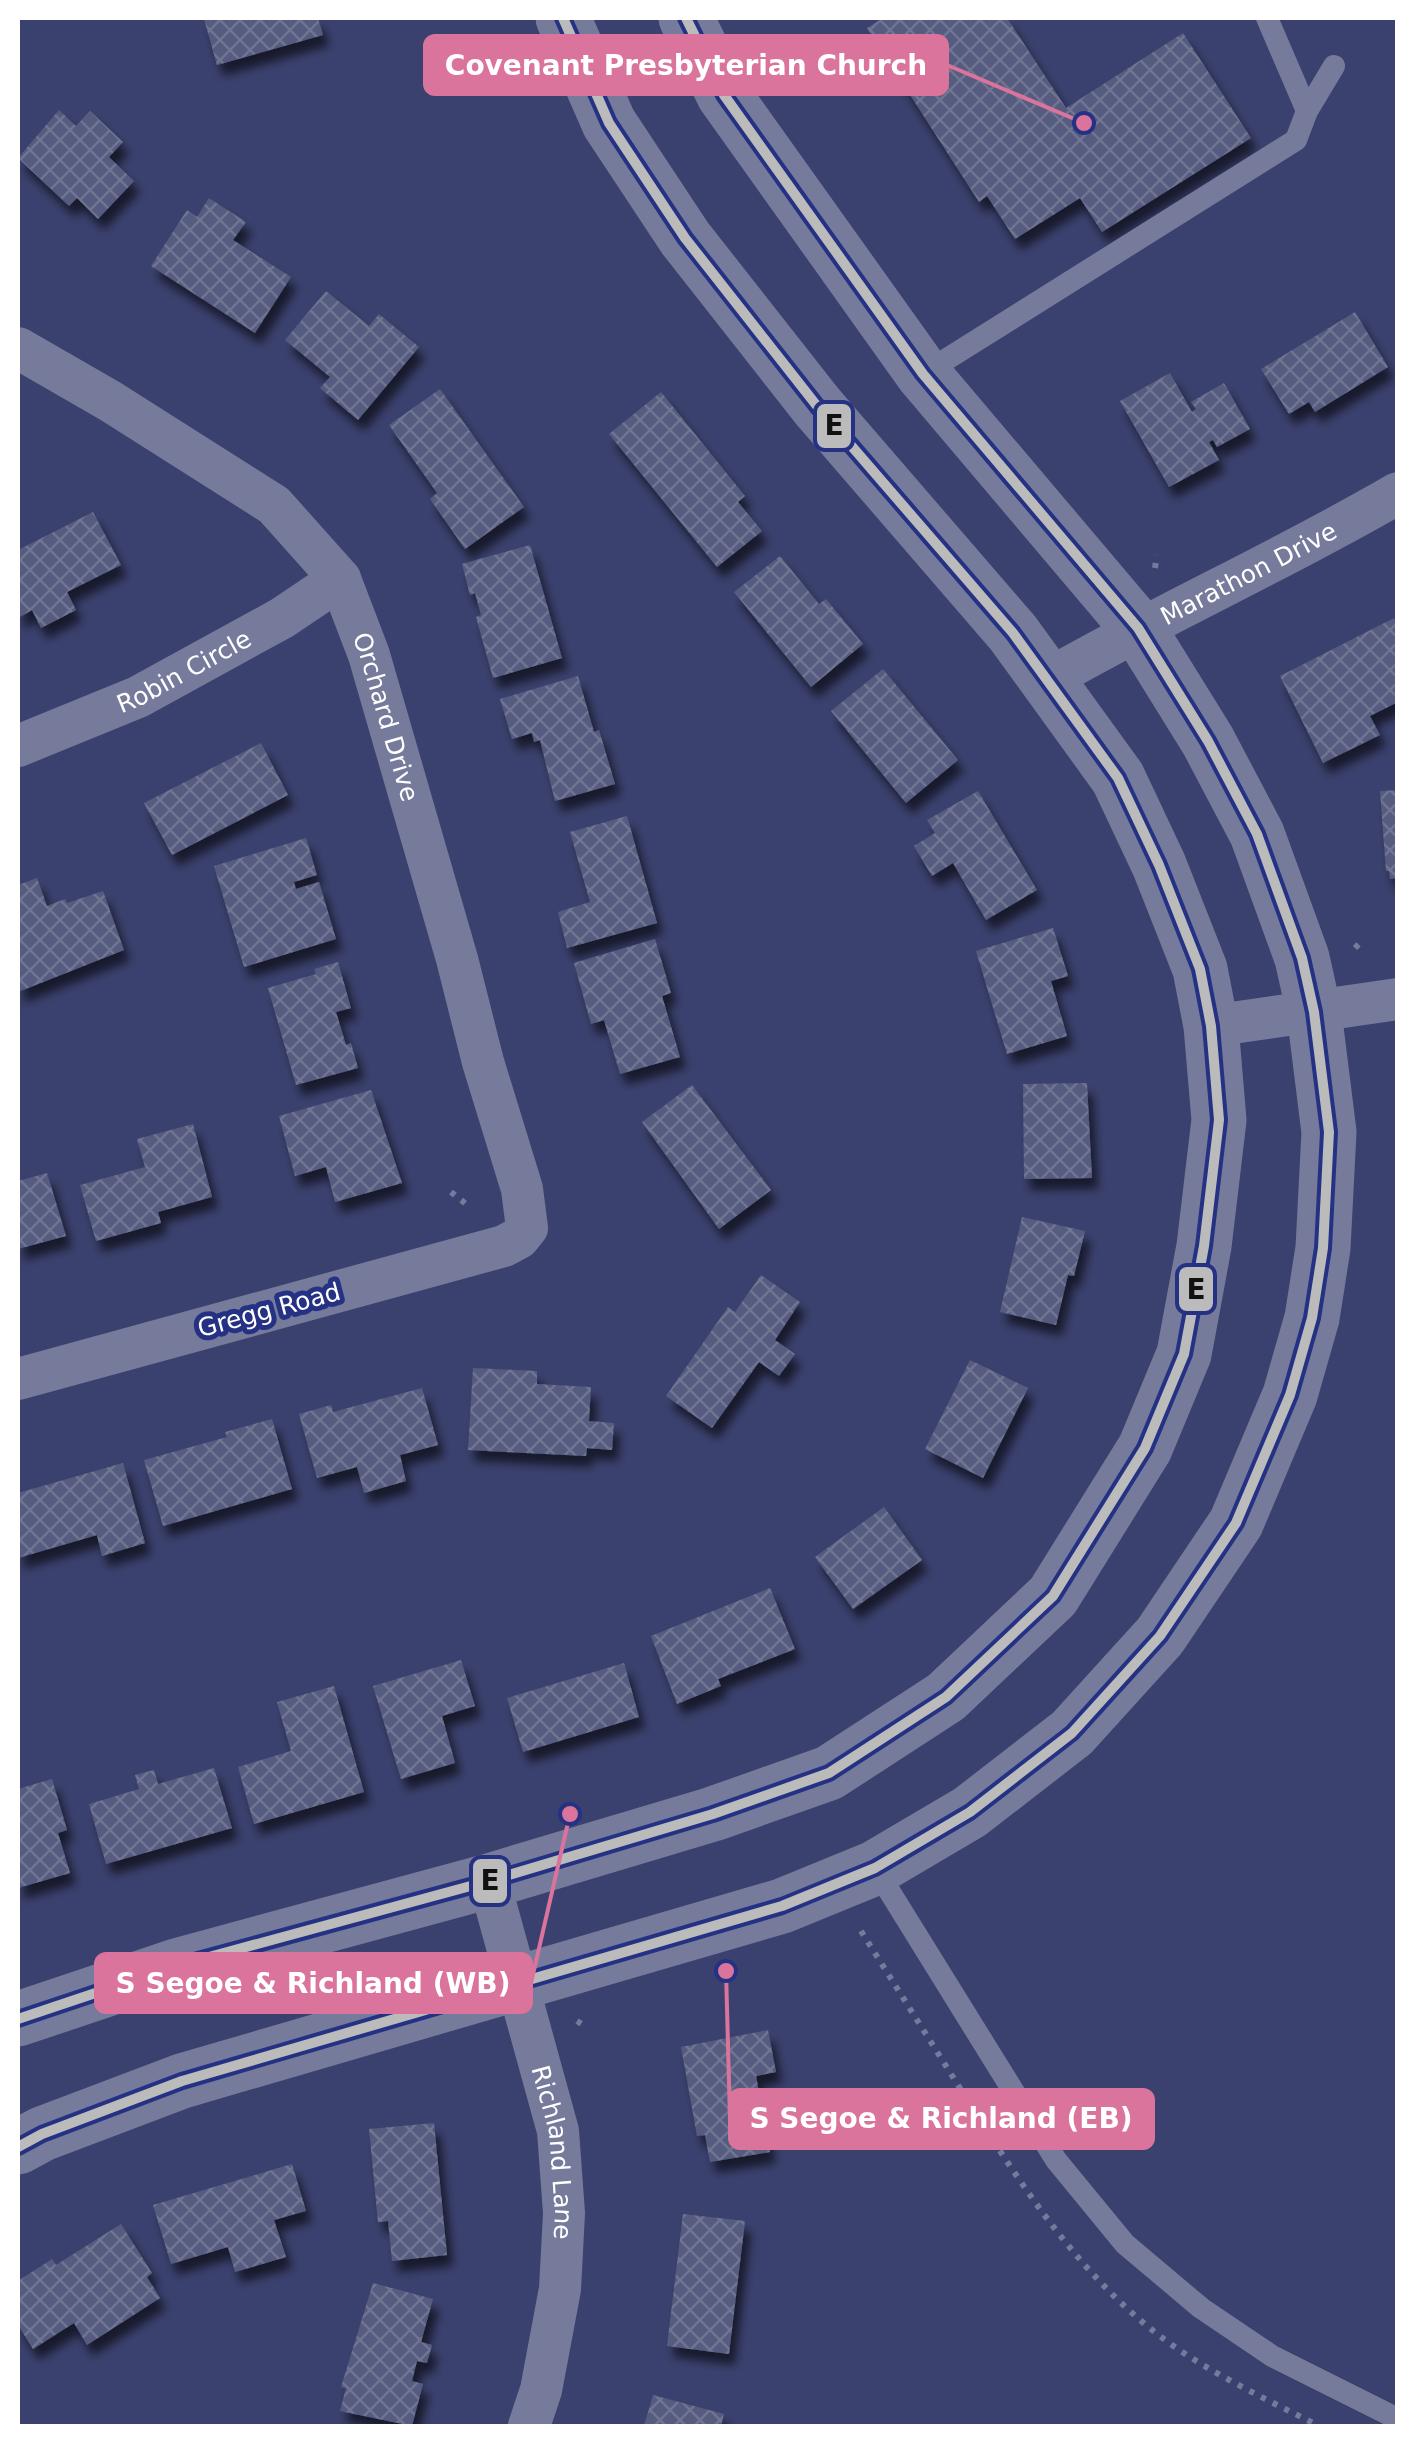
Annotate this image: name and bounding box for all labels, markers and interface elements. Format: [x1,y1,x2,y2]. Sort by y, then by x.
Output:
callout: Covenant Presbyterian Church [425,36,947,94]
text: Covenant Presbyterian Church [445,49,927,82]
line badge: E [815,402,853,450]
text: E [824,409,844,442]
street label: Marathon Drive [1156,516,1341,631]
street label: Robin Circle [112,623,256,719]
street label: Orchard Drive [347,628,425,805]
line badge: E [1177,1265,1215,1313]
text: E [1186,1273,1206,1306]
street label: Gregg Road [194,1277,344,1343]
line badge: E [471,1857,509,1905]
text: E [480,1864,500,1897]
callout: S Segoe & Richland (WB) [96,1954,531,2012]
text: S Segoe & Richland (WB) [116,1967,510,2000]
street label: Richland Lane [526,2062,579,2240]
callout: S Segoe & Richland (EB) [730,2090,1153,2148]
text: S Segoe & Richland (EB) [749,2102,1133,2135]

